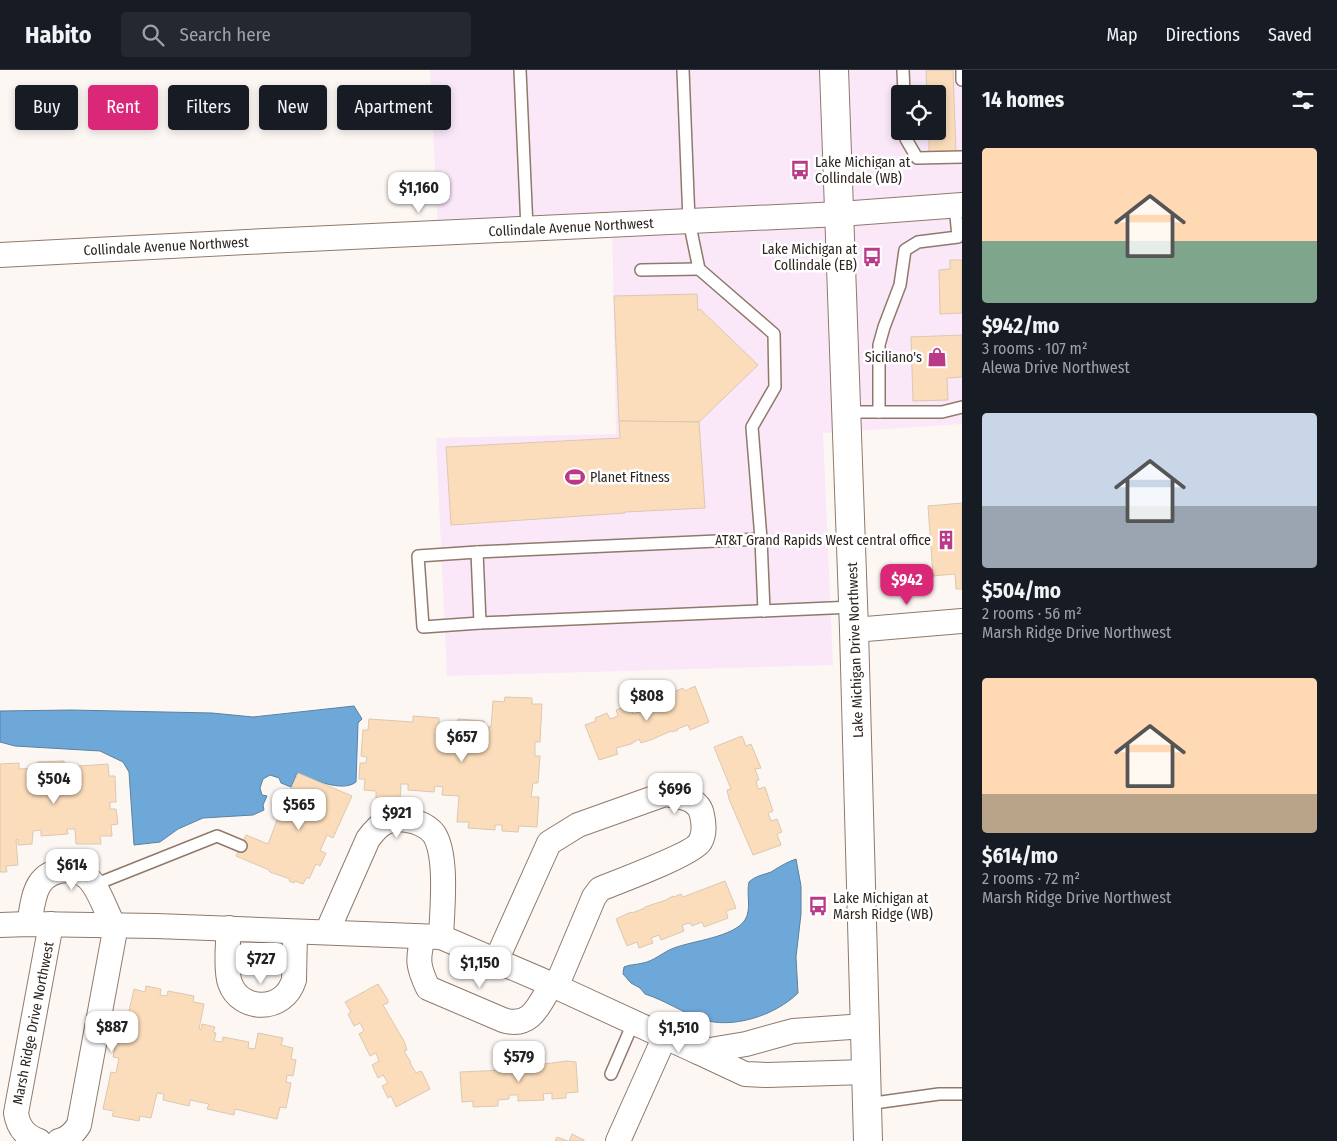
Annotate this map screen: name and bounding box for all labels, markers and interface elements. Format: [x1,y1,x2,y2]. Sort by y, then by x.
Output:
search box [121,12,471,57]
text: Habito [25,21,91,49]
icon: search [139,21,167,49]
text: Search here [179,23,271,46]
text: Map [1106,24,1138,46]
text: Directions [1166,24,1240,46]
text: Saved [1268,24,1312,46]
chip: Buy [15,85,78,130]
chip: Rent [88,85,158,130]
chip: Filters [168,85,249,130]
chip: New [259,85,327,130]
chip: Apartment [337,85,451,130]
map controls [891,85,946,140]
button: locate [891,85,946,140]
icon: filters [1289,86,1317,114]
text: 14 homes [982,87,1064,113]
place label: Lake Michigan at Collindale (WB) [815,154,911,187]
bus stop icon: Lake Michigan at Collindale (WB) [789,159,811,181]
pin: $1,160 [378,172,460,214]
text: $1,160 [399,178,439,197]
icon: home [1105,181,1195,271]
street label: Collindale Avenue Northwest [488,215,654,240]
street label: Collindale Avenue Northwest [83,234,249,259]
place label: Lake Michigan at Collindale (EB) [762,241,857,274]
bus stop icon: Lake Michigan at Collindale (EB) [861,246,883,268]
text: $942/mo [982,313,1060,339]
text: 3 rooms · 107 m² [982,339,1088,358]
shop icon: Siciliano's [926,346,948,368]
place label: Siciliano's [865,349,922,366]
text: Alewa Drive Northwest [982,358,1130,377]
icon: home [1105,446,1195,536]
sports icon: Planet Fitness [564,466,586,488]
place label: Planet Fitness [590,469,670,486]
building icon: AT&T Grand Rapids West central office [935,529,957,551]
place label: AT&T Grand Rapids West central office [715,532,931,549]
street label: Lake Michigan Drive Northwest [844,561,867,738]
pin: $942 [877,564,937,606]
text: $942 [891,570,923,589]
text: $504/mo [982,578,1061,604]
text: 2 rooms · 56 m² [982,604,1082,623]
text: Marsh Ridge Drive Northwest [982,623,1171,642]
pin: $808 [617,680,677,722]
text: $808 [630,686,664,705]
icon: home [1105,711,1195,801]
pin: $657 [432,720,492,763]
text: $657 [447,727,477,746]
pin: $504 [24,762,84,805]
text: $504 [38,769,70,788]
pin: $696 [645,772,705,815]
text: $696 [659,779,691,798]
pin: $565 [269,788,329,831]
text: $565 [283,795,315,814]
pin: $921 [367,796,427,839]
text: $921 [382,803,412,822]
text: $614/mo [982,843,1058,869]
pin: $614 [42,848,102,891]
text: $614 [57,855,87,874]
text: 2 rooms · 72 m² [982,869,1080,888]
text: Marsh Ridge Drive Northwest [982,888,1171,907]
place label: Lake Michigan at Marsh Ridge (WB) [833,890,933,923]
bus stop icon: Lake Michigan at Marsh Ridge (WB) [807,895,829,917]
street label: Marsh Ridge Drive Northwest [9,940,58,1106]
pin: $727 [231,942,291,985]
pin: $1,150 [439,946,521,989]
text: $727 [247,949,275,968]
text: $1,150 [460,953,500,972]
pin: $887 [82,1010,142,1053]
pin: $1,510 [638,1012,720,1054]
text: $887 [96,1017,128,1036]
text: $1,510 [659,1018,699,1037]
pin: $579 [489,1040,549,1083]
text: $579 [504,1047,534,1066]

